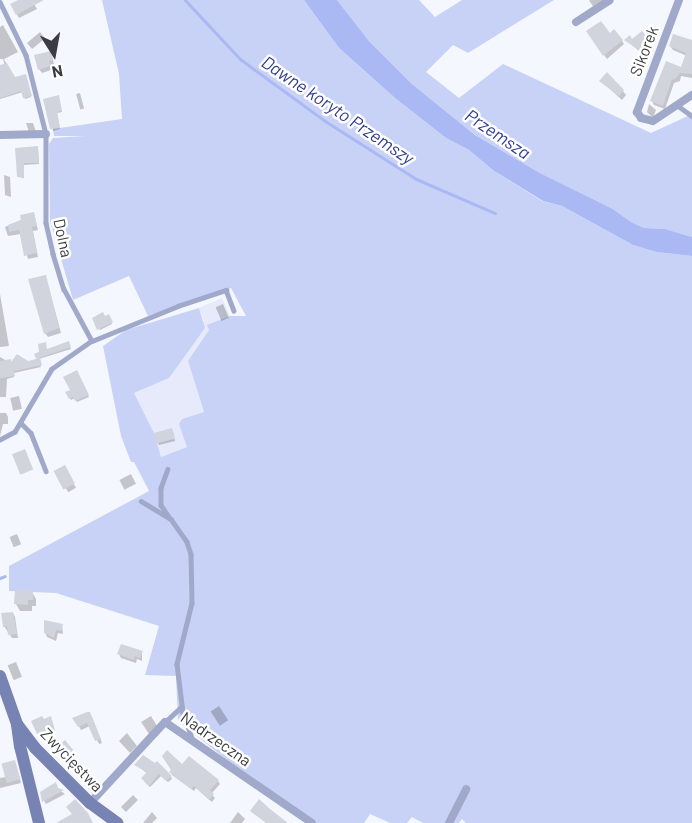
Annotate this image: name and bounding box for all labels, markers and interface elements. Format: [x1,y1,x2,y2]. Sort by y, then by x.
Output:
street label: Sikorek [626,23,662,79]
north arrow [24,24,84,84]
water label: Dawne koryto Przemszy [258,51,418,169]
text: N [51,62,65,82]
water label: Przemsza [461,104,535,164]
street label: Dolna [50,217,76,259]
street label: Nadrzeczna [177,708,255,770]
street label: Zwycięstwa [37,724,107,796]

